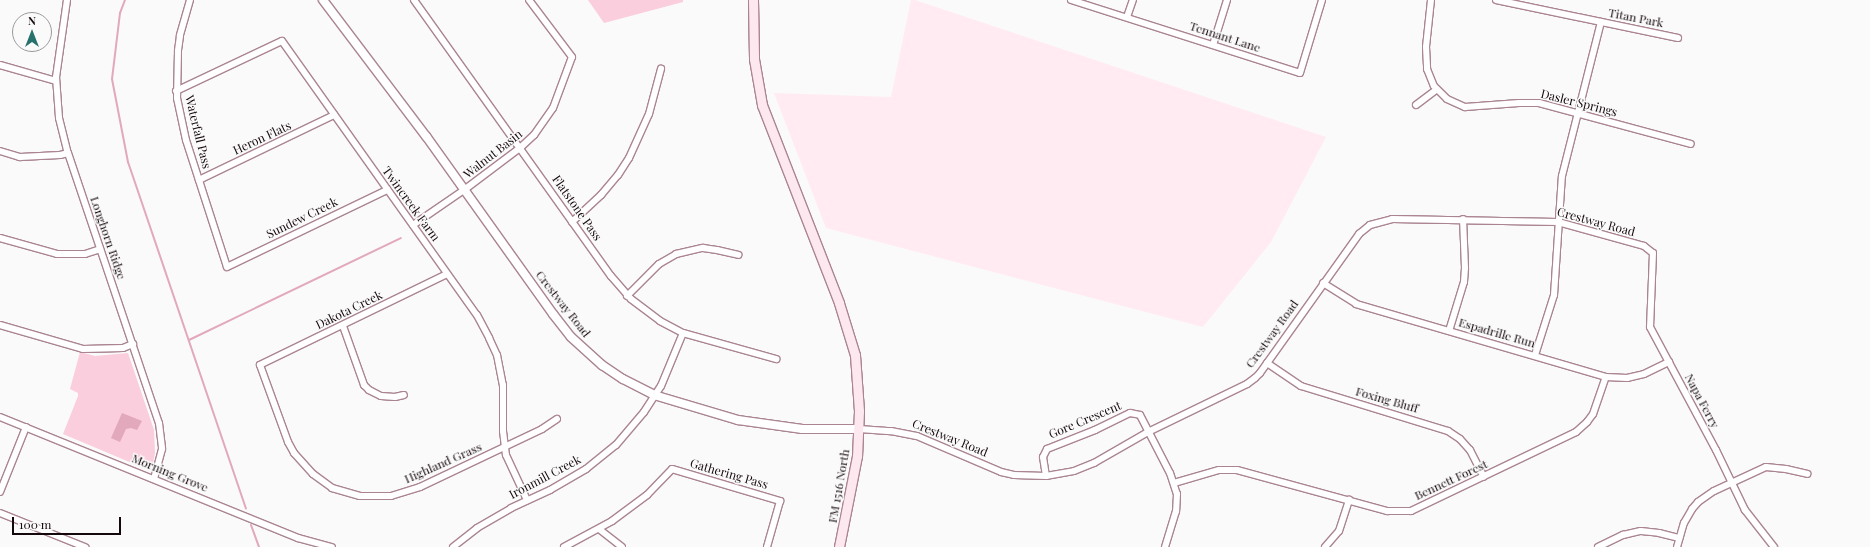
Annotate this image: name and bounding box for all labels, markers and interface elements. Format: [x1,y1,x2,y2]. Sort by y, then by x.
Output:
street label: Titan Park [1607,6,1665,30]
north arrow [12,12,52,52]
text: N [28,13,36,28]
street label: Tennant Lane [1188,19,1262,55]
street label: Dasler Springs [1539,86,1619,120]
street label: Waterfall Pass [182,94,214,170]
street label: Heron Flats [231,118,293,158]
street label: Walnut Basin [461,127,525,181]
street label: Twincreek Farm [379,164,443,244]
street label: Flatstone Pass [549,173,605,243]
street label: Sundew Creek [264,194,340,242]
street label: Longhorn Ridge [87,195,129,281]
street label: Crestway Road [1555,205,1637,239]
street label: Crestway Road [533,268,593,340]
street label: Dakota Creek [313,288,385,332]
street label: Crestway Road [1243,297,1301,371]
street label: Espadrille Run [1457,315,1537,351]
street label: Napa Ferry [1682,371,1722,431]
street label: Foxing Bluff [1354,384,1420,416]
street label: Gore Crescent [1047,398,1123,442]
street label: Crestway Road [910,416,990,460]
street label: Highland Grass [402,440,484,486]
street label: FM 1516 North [825,448,853,524]
street label: Morning Grove [130,451,210,495]
street label: Ironmill Creek [507,452,583,502]
street label: Gathering Pass [688,456,770,492]
street label: Bennett Forest [1412,457,1490,503]
scale bar [14,509,123,535]
text: 100 m [19,516,51,532]

